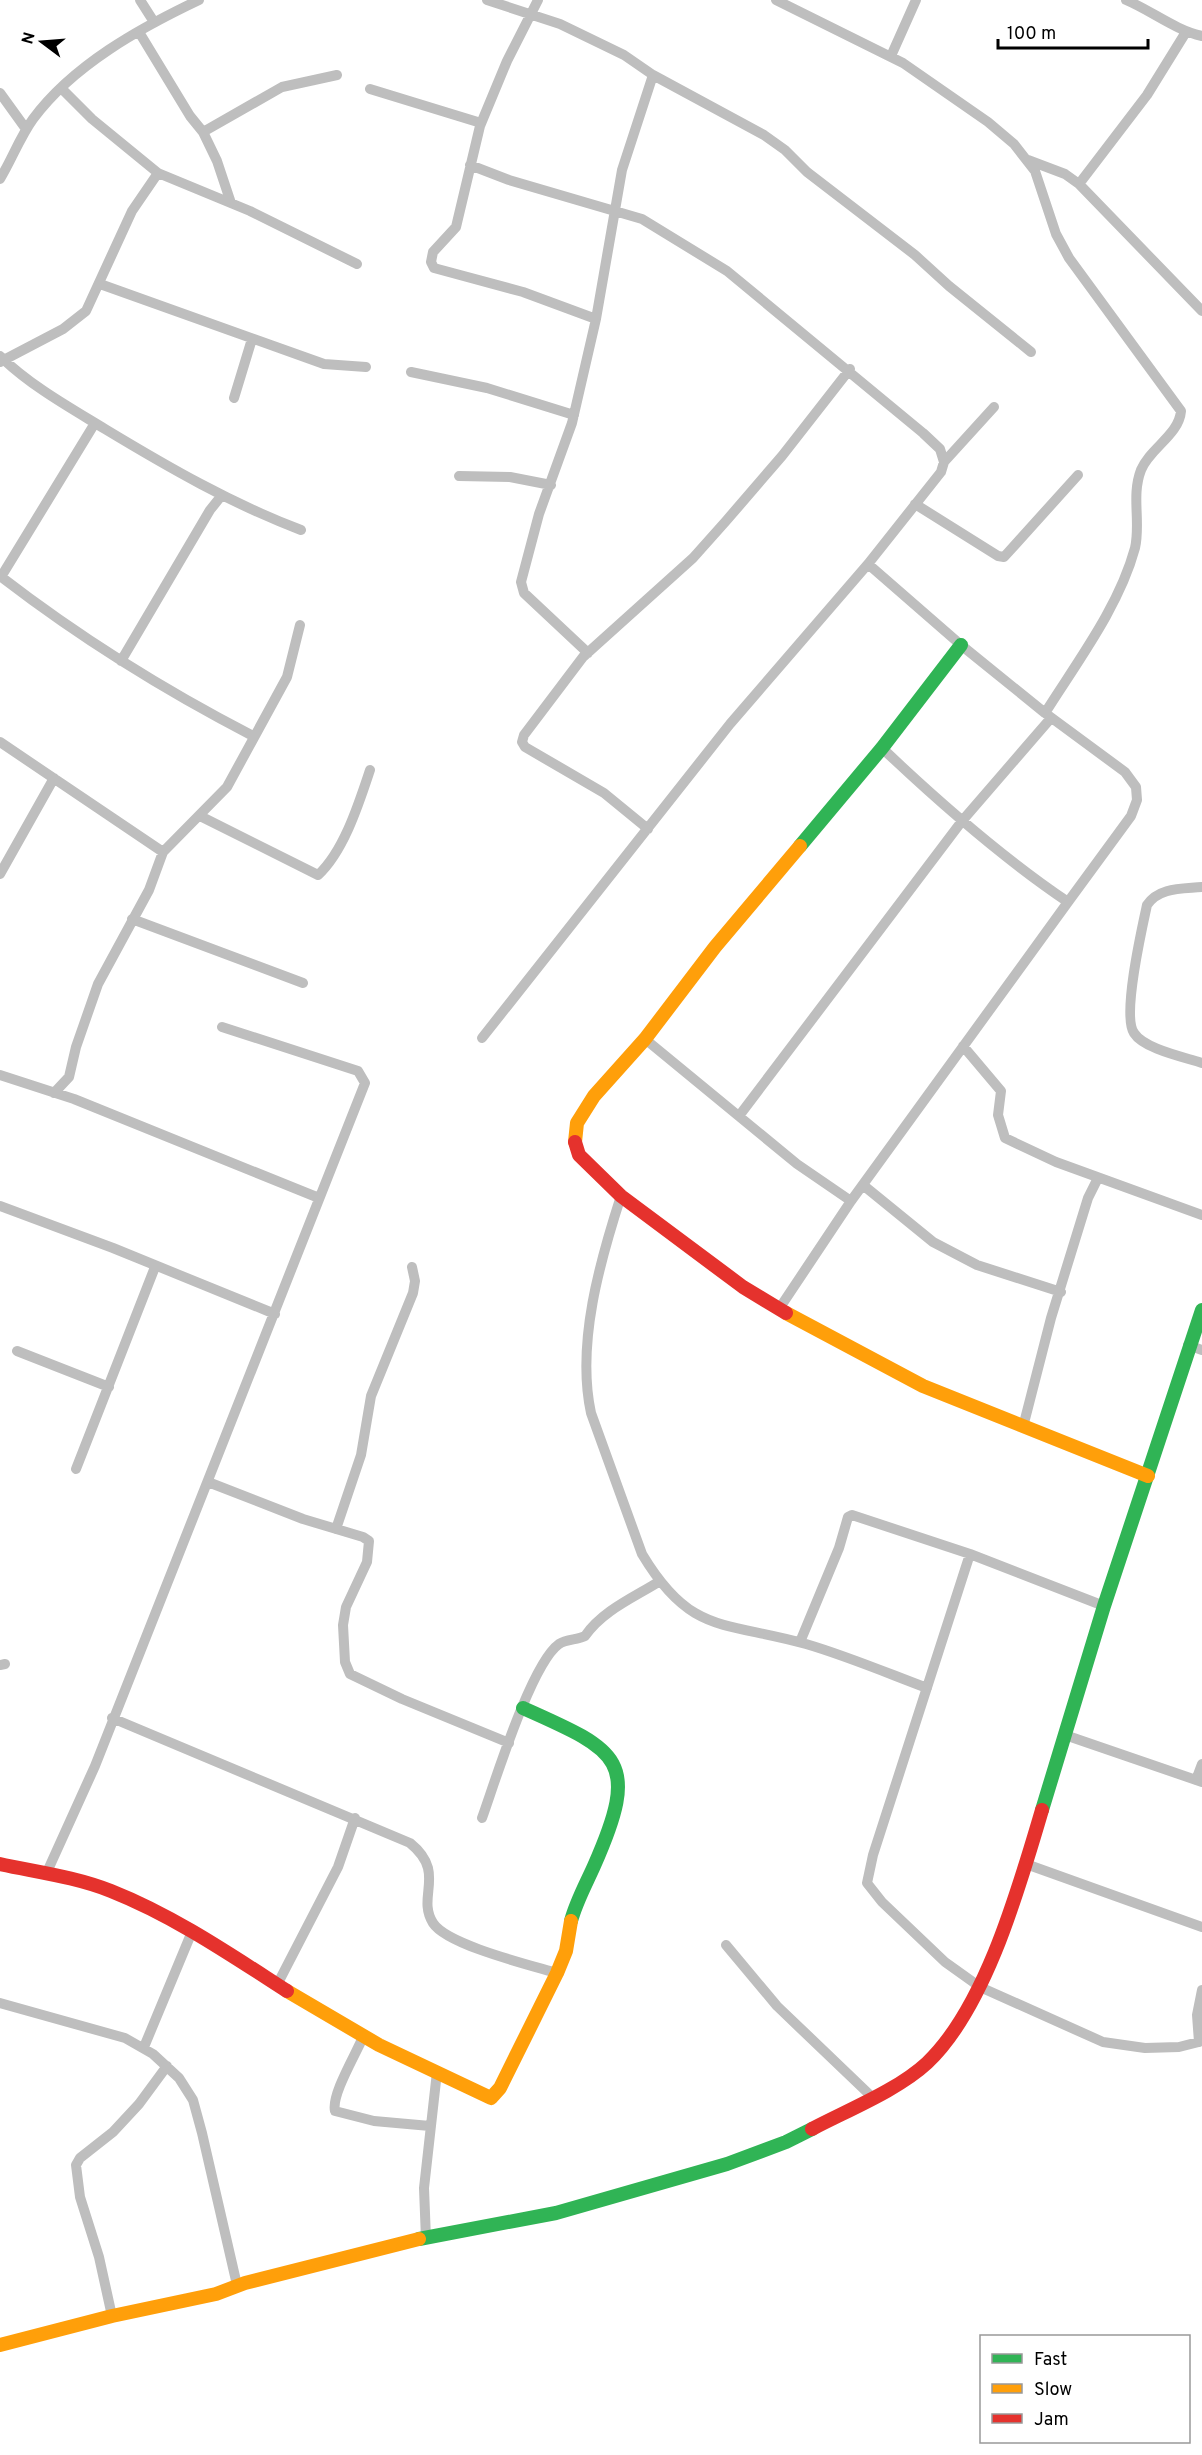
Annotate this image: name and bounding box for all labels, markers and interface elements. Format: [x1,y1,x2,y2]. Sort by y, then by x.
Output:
north arrow [12,12,72,72]
scale bar [998,12,1148,50]
text: 100 m [1007,23,1056,46]
text: N [18,30,41,47]
legend [980,2335,1190,2443]
text: Fast [1034,2349,1067,2372]
text: Slow [1034,2379,1072,2402]
text: Jam [1034,2409,1069,2432]

